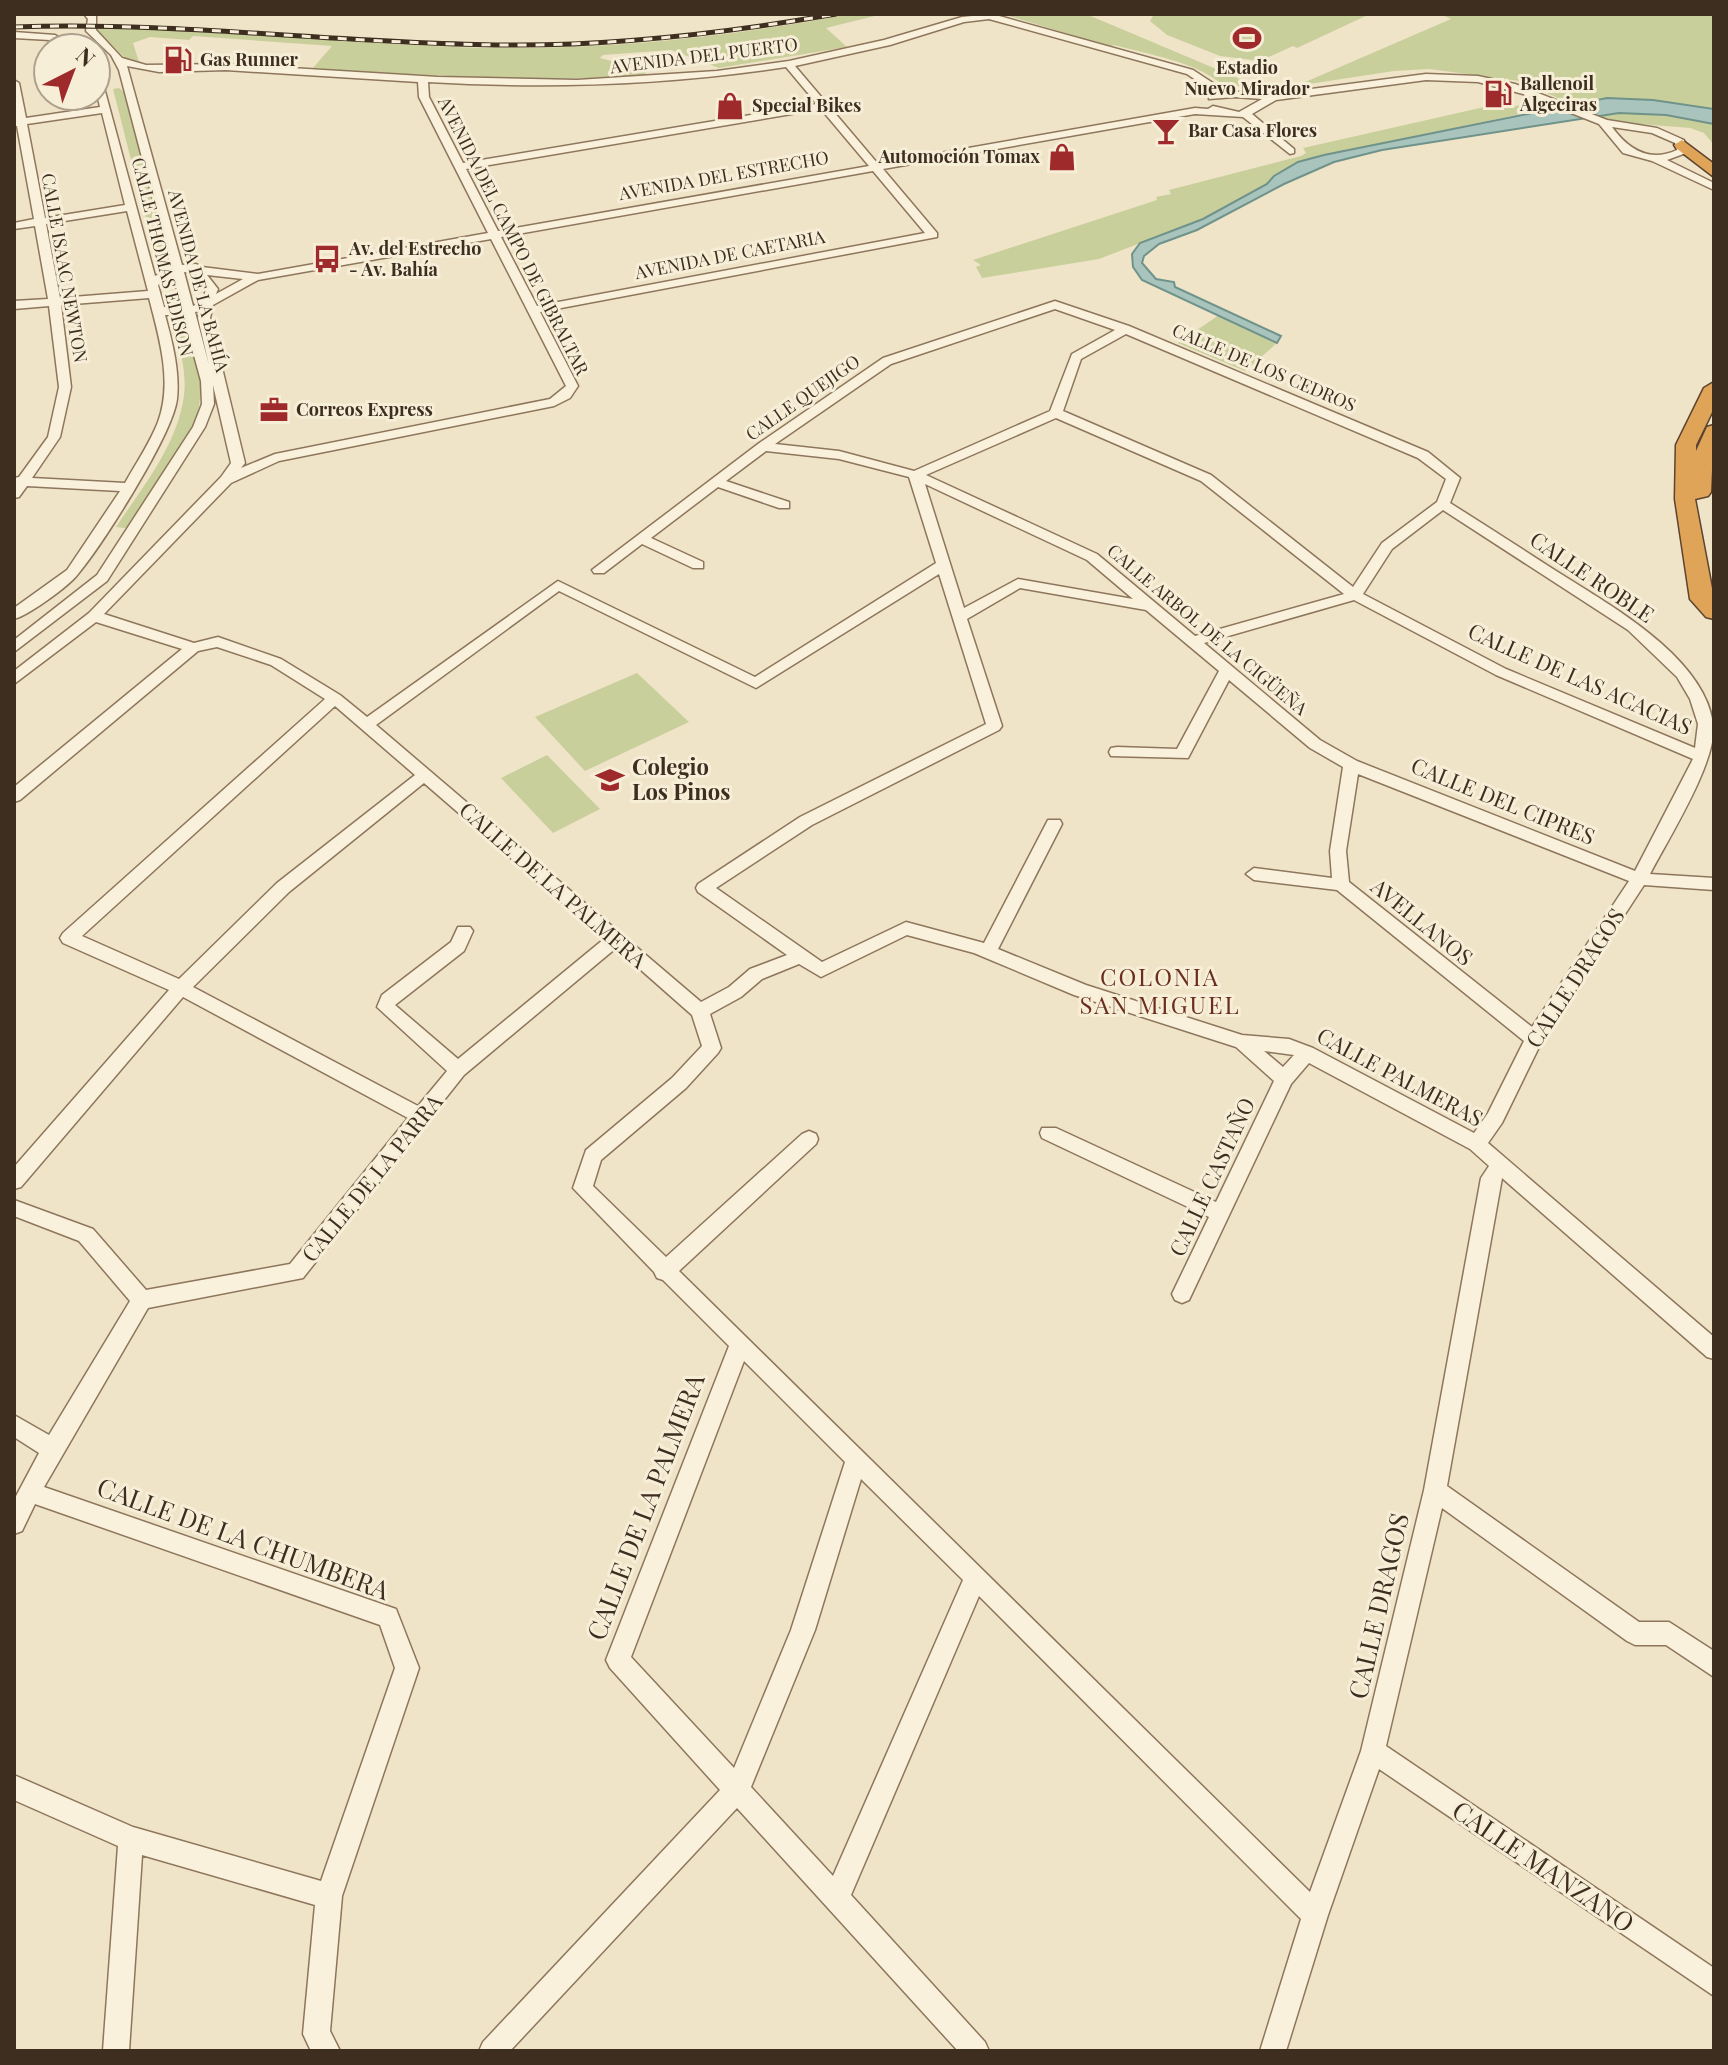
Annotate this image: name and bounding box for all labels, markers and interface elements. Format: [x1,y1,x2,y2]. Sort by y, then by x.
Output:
sports icon: Estadio Nuevo Mirador [1232,23,1262,53]
north arrow [32,32,112,112]
street label: AVENIDA DEL PUERTO [608,32,799,79]
text: N [70,40,102,73]
fuel station icon: Gas Runner [163,45,193,75]
place label: Gas Runner [200,47,298,71]
place label: Estadio Nuevo Mirador [1184,55,1310,100]
place label: Ballenoil Algeciras [1519,71,1597,116]
fuel station icon: Ballenoil Algeciras [1483,79,1513,109]
street label: AVENIDA DEL CAMPO DE GIBRALTAR [433,91,595,379]
shop icon: Special Bikes [715,91,745,121]
place label: Special Bikes [752,93,861,117]
bar icon: Bar Casa Flores [1151,116,1181,146]
place label: Bar Casa Flores [1188,118,1317,142]
shop icon: Automoción Tomax [1047,142,1077,172]
place label: Automoción Tomax [877,144,1040,168]
street label: AVENIDA DEL ESTRECHO [616,145,831,205]
street label: CALLE THOMAS EDISON [127,155,199,359]
street label: CALLE ISAAC NEWTON [36,171,94,365]
street label: AVENIDA DE LA BAHÍA [163,186,235,375]
street label: AVENIDA DE CAETARIA [632,224,827,284]
place label: Av. del Estrecho - Av. Bahía [348,236,481,281]
bus stop icon: Av. del Estrecho - Av. Bahía [312,244,342,274]
street label: CALLE DE LOS CEDROS [1169,317,1360,417]
street label: CALLE QUEJIGO [741,349,864,446]
office icon: Correos Express [259,395,289,425]
place label: Correos Express [296,397,433,421]
street label: CALLE ROBLE [1525,524,1660,629]
street label: CALLE ARBOL DE LA CIGÜEÑA [1103,538,1313,721]
street label: CALLE DE LAS ACACIAS [1464,615,1697,741]
street label: CALLE DEL CIPRES [1407,749,1600,851]
place label: Colegio Los Pinos [632,751,730,806]
school or university icon: Colegio Los Pinos [595,765,625,795]
street label: CALLE DE LA PALMERA [454,794,654,974]
street label: AVELLANOS [1365,870,1480,972]
street label: CALLE DRAGOS [1518,902,1630,1053]
district label: COLONIA SAN MIGUEL [1079,960,1241,1020]
street label: CALLE PALMERAS [1312,1020,1489,1133]
street label: CALLE DE LA PARRA [294,1087,448,1268]
street label: CALLE CASTAÑO [1161,1092,1261,1261]
street label: CALLE DE LA PALMERA [578,1368,712,1645]
street label: CALLE DE LA CHUMBERA [92,1468,395,1607]
street label: CALLE DRAGOS [1339,1509,1416,1702]
street label: CALLE MANZANO [1446,1792,1642,1940]

